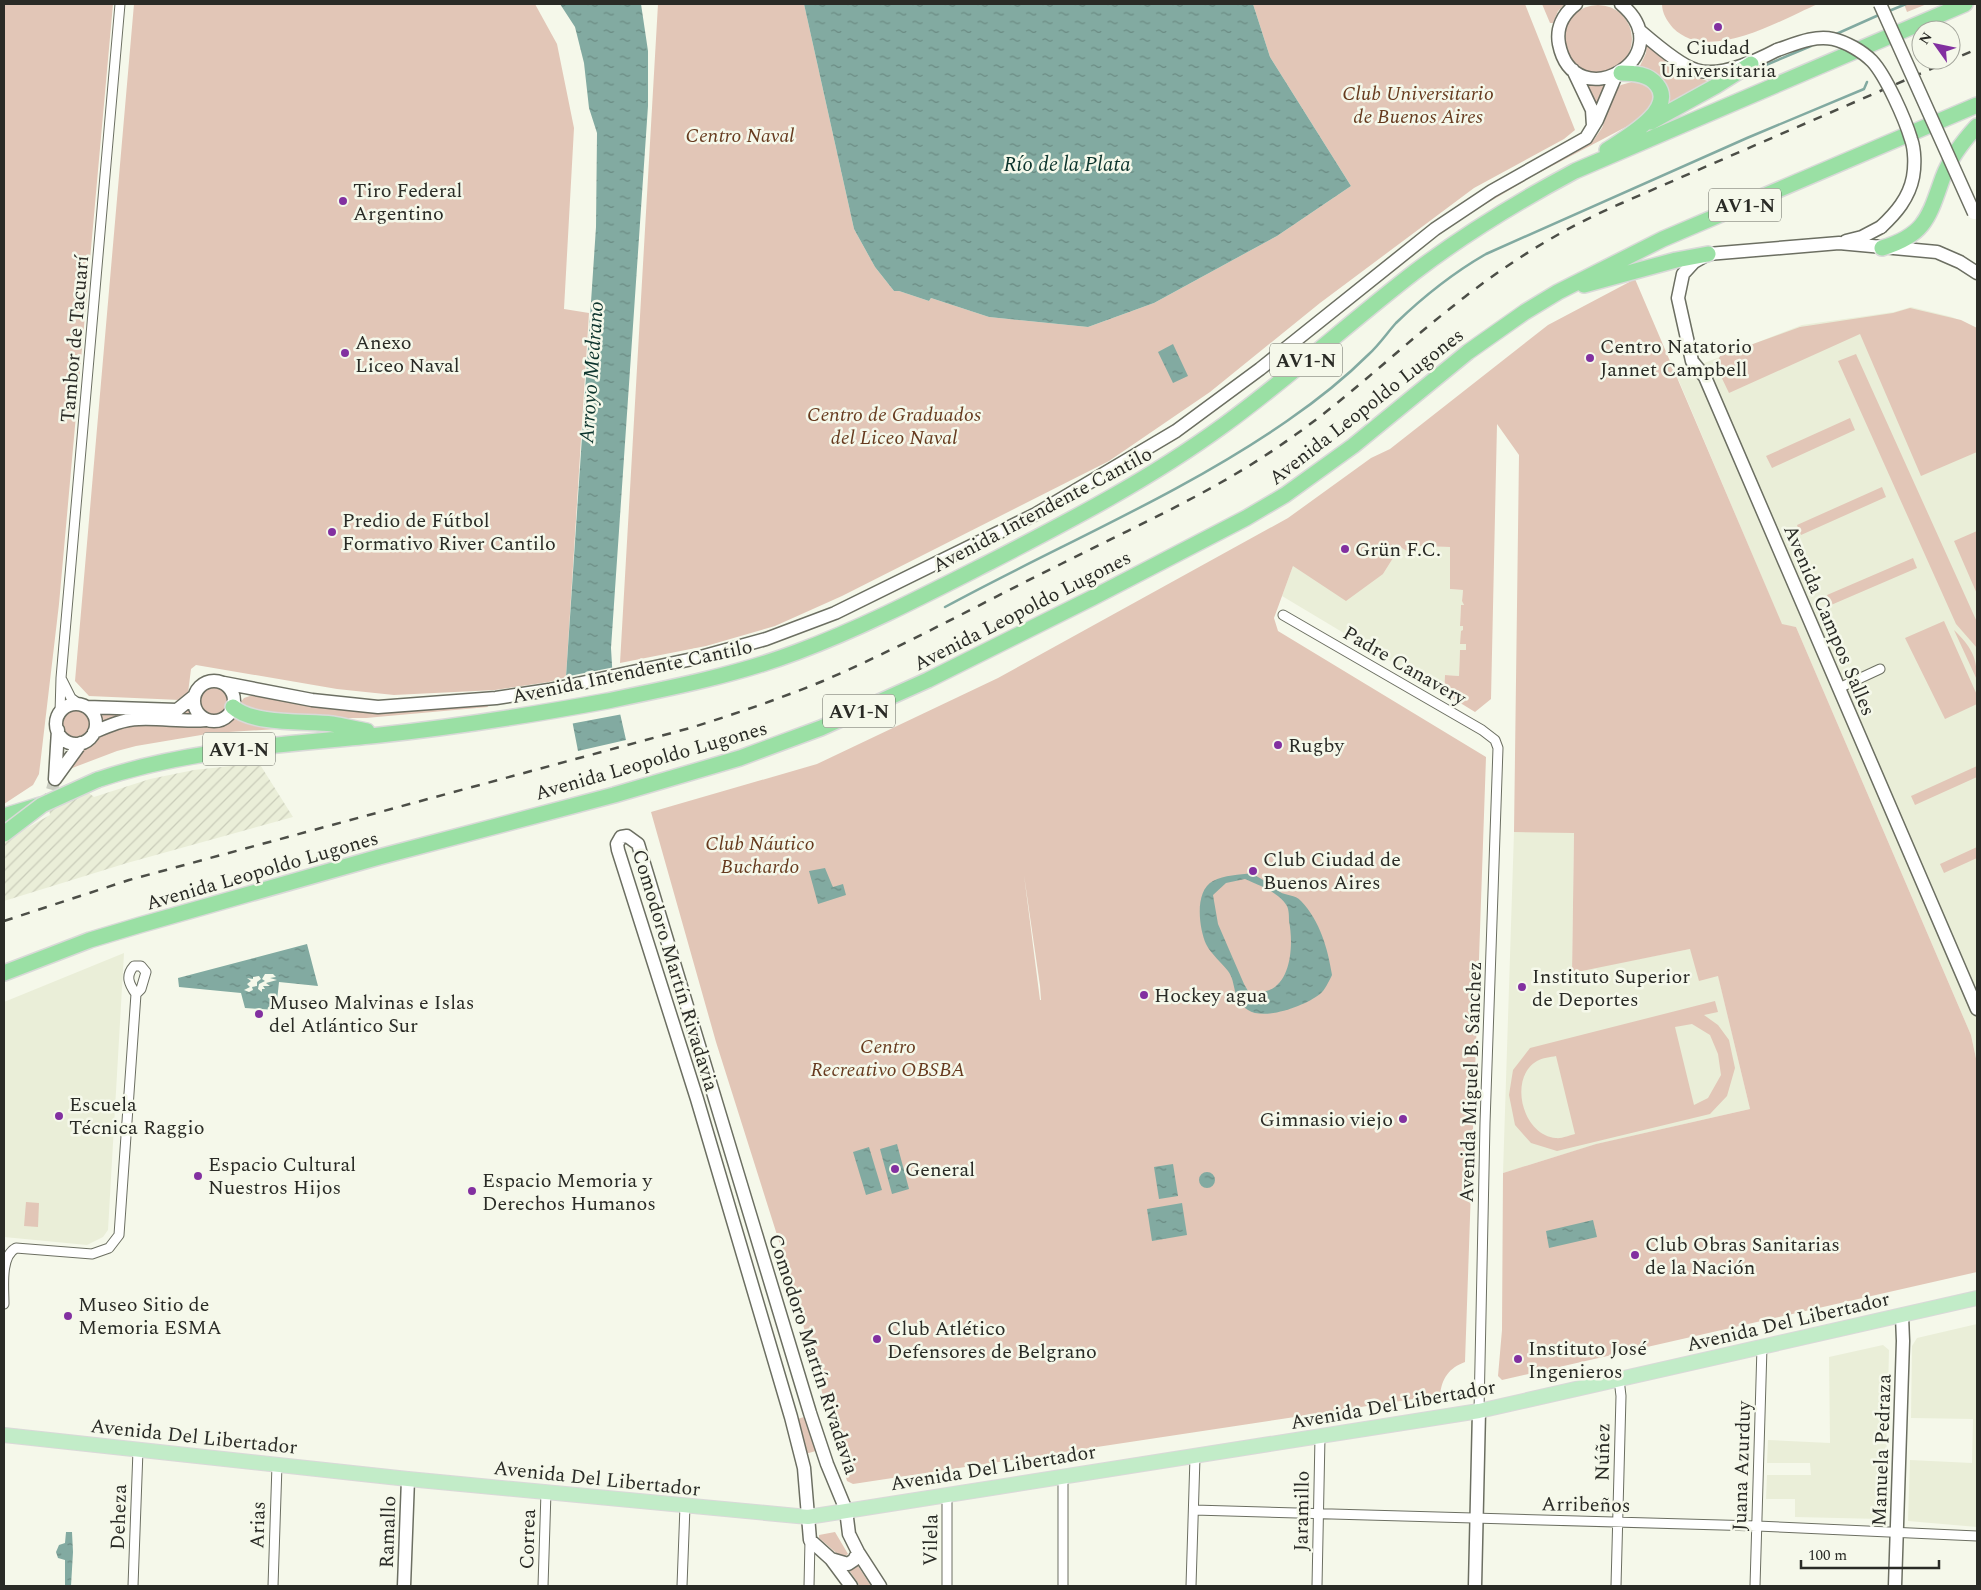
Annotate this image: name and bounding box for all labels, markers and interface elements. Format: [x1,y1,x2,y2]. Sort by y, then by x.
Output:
north arrow [1911,20,1961,70]
marker: Ciudad Universitaria [1712,21,1724,33]
text: N [1914,28,1937,49]
place label: Ciudad Universitaria [1660,33,1776,86]
park label: Club Universitario de Buenos Aires [1342,79,1494,132]
park label: Centro Naval [686,121,794,151]
water label: Río de la Plata [1003,149,1131,181]
place label: Tiro Federal Argentino [353,176,462,229]
road number: AV1-N [1709,188,1781,222]
marker: Tiro Federal Argentino [337,195,349,207]
street label: Tambor de Tacuarí [53,254,97,424]
water label: Arroyo Medrano [571,300,613,445]
street label: Avenida Leopoldo Lugones [1262,321,1471,493]
place label: Anexo Liceo Naval [355,328,460,381]
place label: Centro Natatorio Jannet Campbell [1600,332,1752,385]
road number: AV1-N [1270,344,1342,376]
marker: Anexo Liceo Naval [339,347,351,359]
marker: Centro Natatorio Jannet Campbell [1584,352,1596,364]
park label: Centro de Graduados del Liceo Naval [807,400,981,453]
street label: Avenida Intendente Cantilo [927,439,1158,581]
place label: Predio de Fútbol Formativo River Cantilo [342,506,556,559]
street label: Avenida Campos Salles [1775,520,1883,721]
marker: Predio de Fútbol Formativo River Cantilo [326,526,338,538]
place label: Grün F.C. [1355,535,1441,565]
street label: Avenida Leopoldo Lugones [908,543,1137,679]
marker: Grün F.C. [1339,543,1351,555]
street label: Padre Canavery [1337,618,1473,714]
street label: Avenida Intendente Cantilo [509,632,755,712]
road number: AV1-N [823,694,895,728]
street label: Avenida Leopoldo Lugones [531,713,771,809]
place label: Rugby [1288,731,1346,761]
road number: AV1-N [203,732,275,766]
marker: Rugby [1272,739,1284,751]
street label: Avenida Leopoldo Lugones [142,823,382,919]
park label: Club Náutico Buchardo [705,829,815,882]
place label: Club Ciudad de Buenos Aires [1263,845,1401,898]
street label: Comodoro Martín Rivadavia [624,846,726,1095]
marker: Club Ciudad de Buenos Aires [1247,865,1259,877]
street label: Avenida Miguel B. Sánchez [1452,961,1490,1203]
place label: Instituto Superior de Deportes [1532,962,1690,1015]
place label: Hockey agua [1154,981,1268,1011]
marker: Instituto Superior de Deportes [1516,981,1528,993]
place label: Museo Malvinas e Islas del Atlántico Sur [269,988,475,1041]
marker: Hockey agua [1138,989,1150,1001]
marker: Museo Malvinas e Islas del Atlántico Sur [253,1008,265,1020]
park label: Centro Recreativo OBSBA [810,1032,966,1085]
place label: Escuela Técnica Raggio [69,1090,205,1143]
place label: Gimnasio viejo [1260,1105,1393,1135]
marker: Escuela Técnica Raggio [53,1110,65,1122]
marker: Gimnasio viejo [1397,1113,1409,1125]
place label: Espacio Cultural Nuestros Hijos [208,1150,356,1203]
place label: General [905,1155,975,1185]
marker: General [889,1163,901,1175]
place label: Espacio Memoria y Derechos Humanos [482,1166,656,1219]
marker: Espacio Cultural Nuestros Hijos [192,1170,204,1182]
marker: Espacio Memoria y Derechos Humanos [466,1185,478,1197]
street label: Comodoro Martín Rivadavia [760,1230,866,1479]
place label: Club Obras Sanitarias de la Nación [1645,1230,1840,1283]
marker: Club Obras Sanitarias de la Nación [1629,1249,1641,1261]
street label: Avenida Del Libertador [1684,1284,1893,1360]
place label: Museo Sitio de Memoria ESMA [78,1290,222,1343]
marker: Museo Sitio de Memoria ESMA [62,1310,74,1322]
place label: Club Atlético Defensores de Belgrano [887,1314,1097,1367]
marker: Club Atlético Defensores de Belgrano [871,1333,883,1345]
place label: Instituto José Ingenieros [1528,1334,1647,1387]
marker: Instituto José Ingenieros [1512,1353,1524,1365]
street label: Avenida Del Libertador [1288,1372,1498,1438]
street label: Manuela Pedraza [1864,1373,1900,1527]
street label: Juana Azurduy [1725,1399,1759,1532]
street label: Avenida Del Libertador [89,1411,299,1463]
street label: Núñez [1587,1423,1619,1481]
street label: Avenida Del Libertador [888,1437,1098,1499]
street label: Avenida Del Libertador [492,1453,702,1505]
street label: Jaramillo [1286,1470,1318,1552]
street label: Deheza [103,1483,135,1550]
street label: Arribeños [1541,1489,1631,1521]
street label: Ramallo [372,1495,404,1569]
street label: Arias [242,1501,274,1549]
street label: Correa [512,1508,544,1570]
street label: Vilela [916,1513,946,1566]
scale bar [1801,1538,1938,1570]
text: 100 m [1808,1544,1847,1567]

